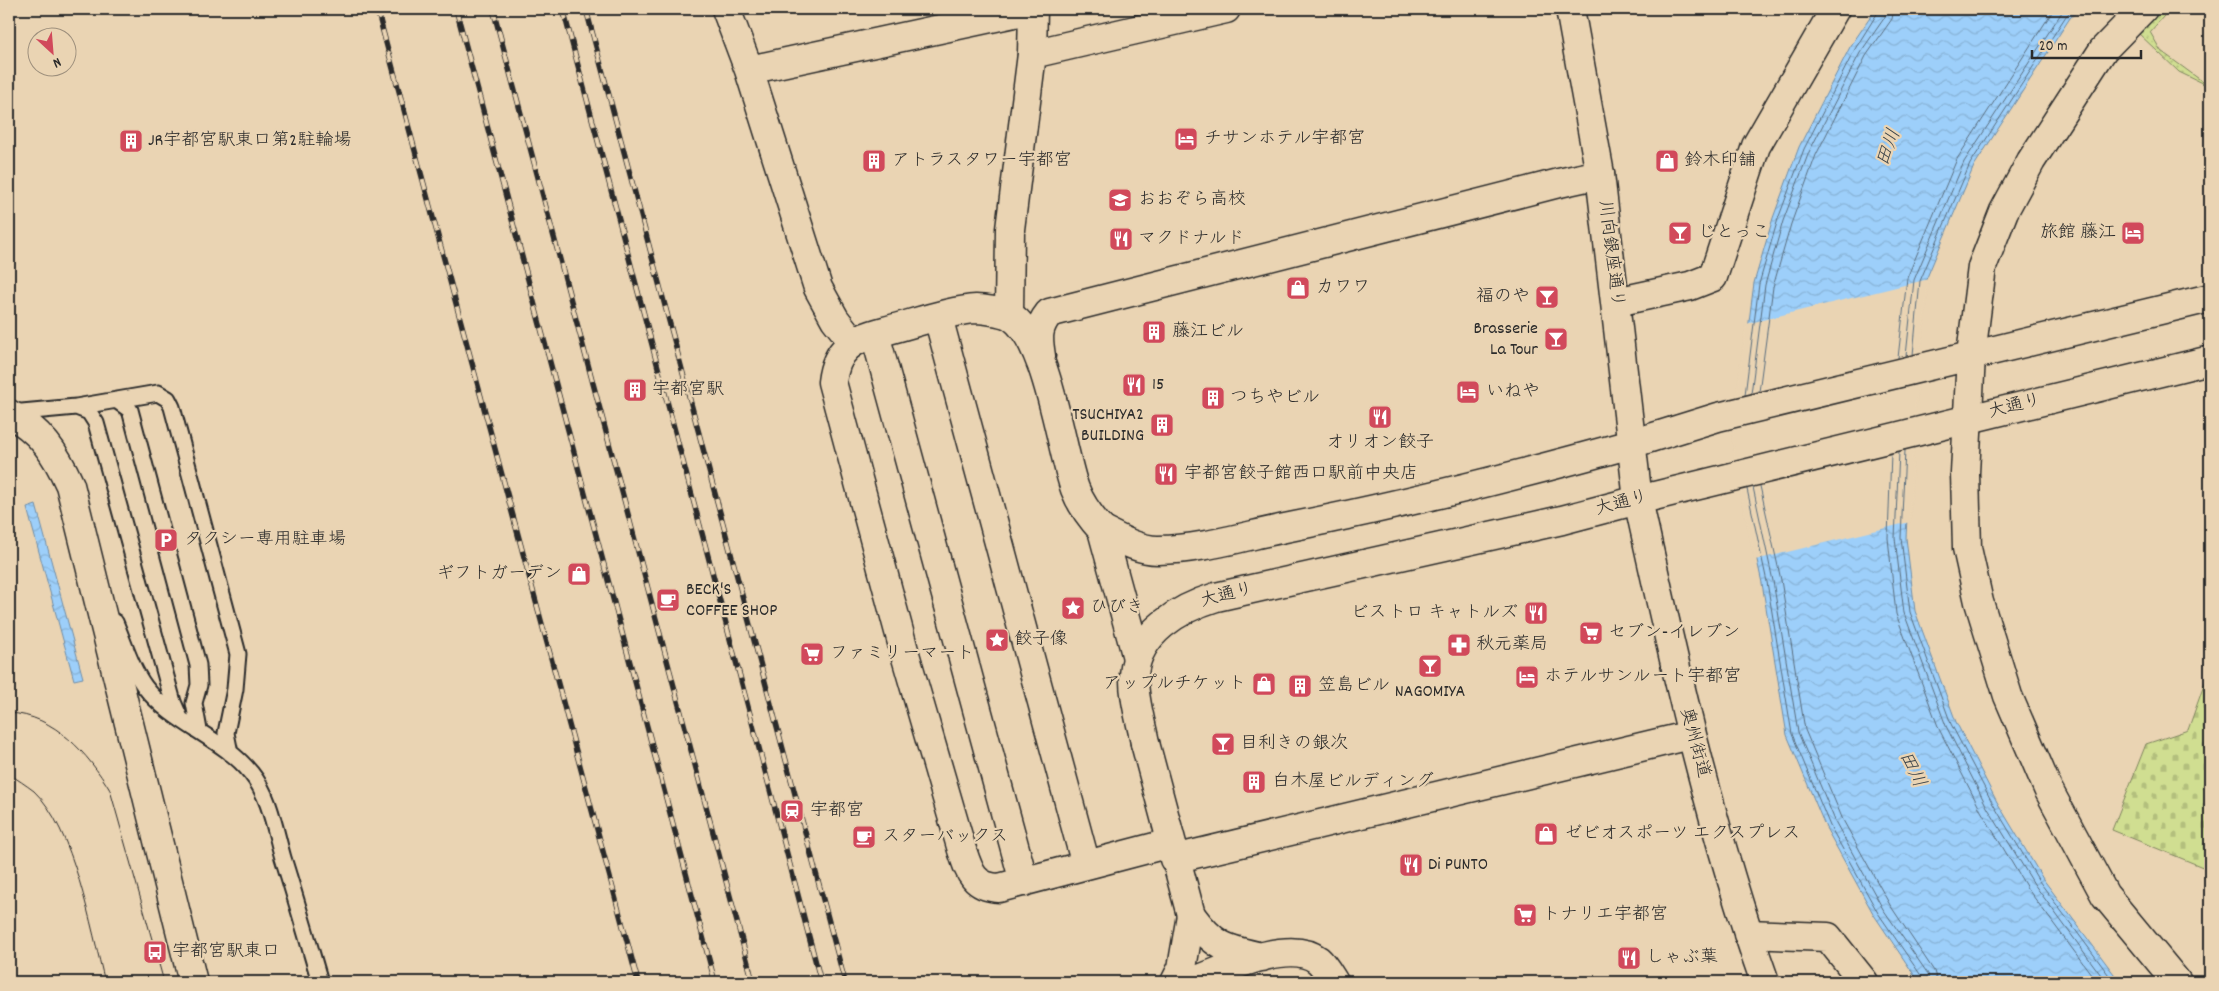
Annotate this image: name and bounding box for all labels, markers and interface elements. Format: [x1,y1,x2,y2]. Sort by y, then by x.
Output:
north arrow [28,28,78,78]
scale bar [2032,28,2140,60]
text: 20 m [2039,36,2067,58]
text: N [49,51,64,72]
hotel icon: チサンホテル宇都宮 [1173,126,1199,152]
water label: 田川 [1871,126,1909,170]
place label: チサンホテル宇都宮 [1204,127,1365,152]
building icon: JR宇都宮駅東口第2駐輪場 [118,128,144,154]
place label: JR宇都宮駅東口第2駐輪場 [148,129,351,154]
building icon: アトラスタワー宇都宮 [861,148,887,174]
shop icon: 鈴木印舗 [1654,148,1680,174]
place label: アトラスタワー宇都宮 [892,149,1072,174]
place label: 鈴木印舗 [1684,149,1756,174]
school or university icon: おおぞら高校 [1107,187,1133,213]
place label: おおぞら高校 [1138,188,1246,213]
street label: 川向銀座通り [1591,199,1629,309]
bar icon: じとっこ [1667,220,1693,246]
hotel icon: 旅館 藤江 [2120,220,2146,246]
place label: じとっこ [1698,221,1770,246]
place label: 旅館 藤江 [2040,221,2116,246]
restaurant icon: マクドナルド [1108,226,1134,252]
place label: マクドナルド [1138,227,1245,252]
shop icon: カワワ [1285,275,1311,301]
place label: カワワ [1316,276,1370,301]
bar icon: 福のや [1534,284,1560,310]
place label: 福のや [1476,285,1530,310]
place label: Brasserie La Tour [1473,317,1538,363]
building icon: 藤江ビル [1141,319,1167,345]
place label: 藤江ビル [1172,320,1244,345]
bar icon: Brasserie La Tour [1543,326,1569,352]
restaurant icon: 15 [1121,372,1147,398]
place label: 15 [1152,373,1164,398]
building icon: 宇都宮駅 [622,377,648,403]
place label: 宇都宮駅 [652,378,724,403]
hotel icon: いねや [1455,379,1481,405]
place label: いねや [1486,380,1540,405]
building icon: つちやビル [1200,385,1226,411]
place label: つちやビル [1230,386,1320,411]
street label: 大通り [1986,388,2044,426]
place label: TSUCHIYA2 BUILDING [1072,403,1144,449]
restaurant icon: オリオン餃子 [1367,404,1393,430]
building icon: TSUCHIYA2 BUILDING [1149,412,1175,438]
place label: オリオン餃子 [1326,431,1434,456]
restaurant icon: 宇都宮餃子館西口駅前中央店 [1153,461,1179,487]
place label: 宇都宮餃子館西口駅前中央店 [1184,462,1418,487]
street label: 大通り [1593,485,1651,523]
parking icon: タクシー専用駐車場 [153,527,179,553]
place label: タクシー専用駐車場 [184,528,346,553]
shop icon: ギフトガーデン [566,561,592,587]
place label: ギフトガーデン [436,562,562,587]
street label: 大通り [1198,577,1256,615]
place label: BECK'S COFFEE SHOP [686,578,777,624]
cafe icon: BECK'S COFFEE SHOP [655,587,681,613]
place icon: ひびき [1060,595,1086,621]
place label: ひびき [1090,596,1144,621]
restaurant icon: ビストロ キャトルズ [1523,600,1549,626]
place label: ビストロ キャトルズ [1350,601,1518,626]
supermarket icon: セブン-イレブン [1578,620,1604,646]
place label: セブン-イレブン [1608,621,1740,646]
place icon: 餃子像 [984,627,1010,653]
place label: 餃子像 [1014,628,1068,653]
pharmacy icon: 秋元薬局 [1446,632,1472,658]
place label: 秋元薬局 [1476,633,1548,658]
supermarket icon: ファミリーマート [799,641,825,667]
place label: ファミリーマート [830,642,974,667]
bar icon: NAGOMIYA [1417,653,1443,679]
hotel icon: ホテルサンルート宇都宮 [1514,664,1540,690]
place label: ホテルサンルート宇都宮 [1544,665,1741,690]
shop icon: アップルチケット [1251,671,1277,697]
place label: アップルチケット [1103,672,1246,697]
building icon: 笠島ビル [1287,673,1313,699]
place label: 笠島ビル [1318,674,1390,699]
place label: NAGOMIYA [1395,680,1466,705]
street label: 奥州街道 [1673,705,1715,781]
bar icon: 目利きの銀次 [1210,731,1236,757]
place label: 目利きの銀次 [1240,732,1348,757]
water label: 田川 [1891,747,1931,793]
building icon: 白木屋ビルディング [1241,769,1267,795]
place label: 白木屋ビルディング [1272,770,1434,795]
station icon: 宇都宮 [779,798,805,824]
place label: 宇都宮 [810,799,864,824]
shop icon: ゼビオスポーツ エクスプレス [1533,821,1559,847]
place label: ゼビオスポーツ エクスプレス [1564,822,1800,847]
cafe icon: スターバックス [851,824,877,850]
place label: スターバックス [882,825,1008,850]
restaurant icon: Di PUNTO [1398,852,1424,878]
place label: Di PUNTO [1428,853,1488,878]
supermarket icon: トナリエ宇都宮 [1512,902,1538,928]
place label: トナリエ宇都宮 [1542,903,1668,928]
bus stop icon: 宇都宮駅東口 [142,939,168,965]
place label: 宇都宮駅東口 [172,940,280,965]
restaurant icon: しゃぶ葉 [1616,945,1642,971]
place label: しゃぶ葉 [1646,946,1718,971]

